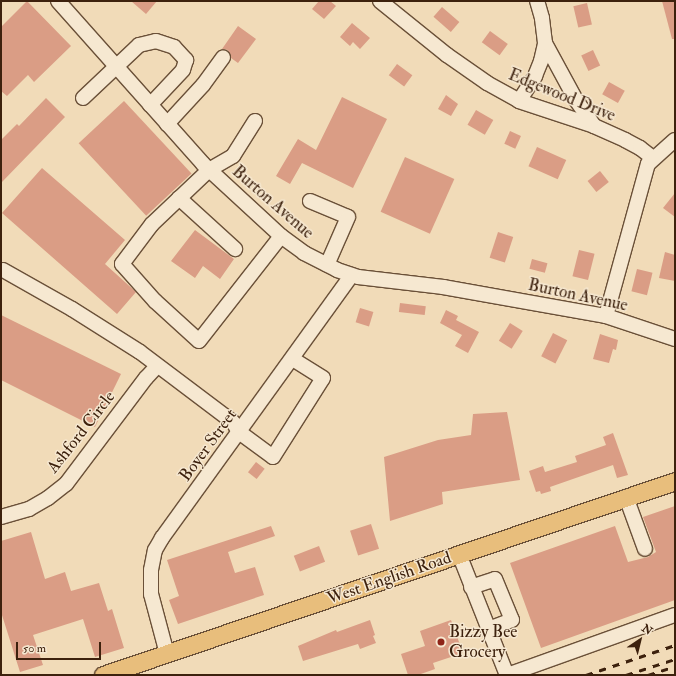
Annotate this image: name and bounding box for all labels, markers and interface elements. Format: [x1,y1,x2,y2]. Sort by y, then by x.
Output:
street label: Edgewood Drive [505,64,619,126]
street label: Burton Avenue [228,161,318,243]
street label: Burton Avenue [526,274,630,316]
street label: Ashford Circle [43,387,119,477]
street label: Boyer Street [175,405,241,485]
street label: West English Road [324,547,454,609]
north arrow [620,620,660,660]
place label: Bizzy Bee Grocery [449,622,517,662]
text: N [639,622,655,638]
scale bar [18,634,103,660]
marker: Bizzy Bee Grocery [436,637,446,647]
text: 50 m [23,641,46,656]

